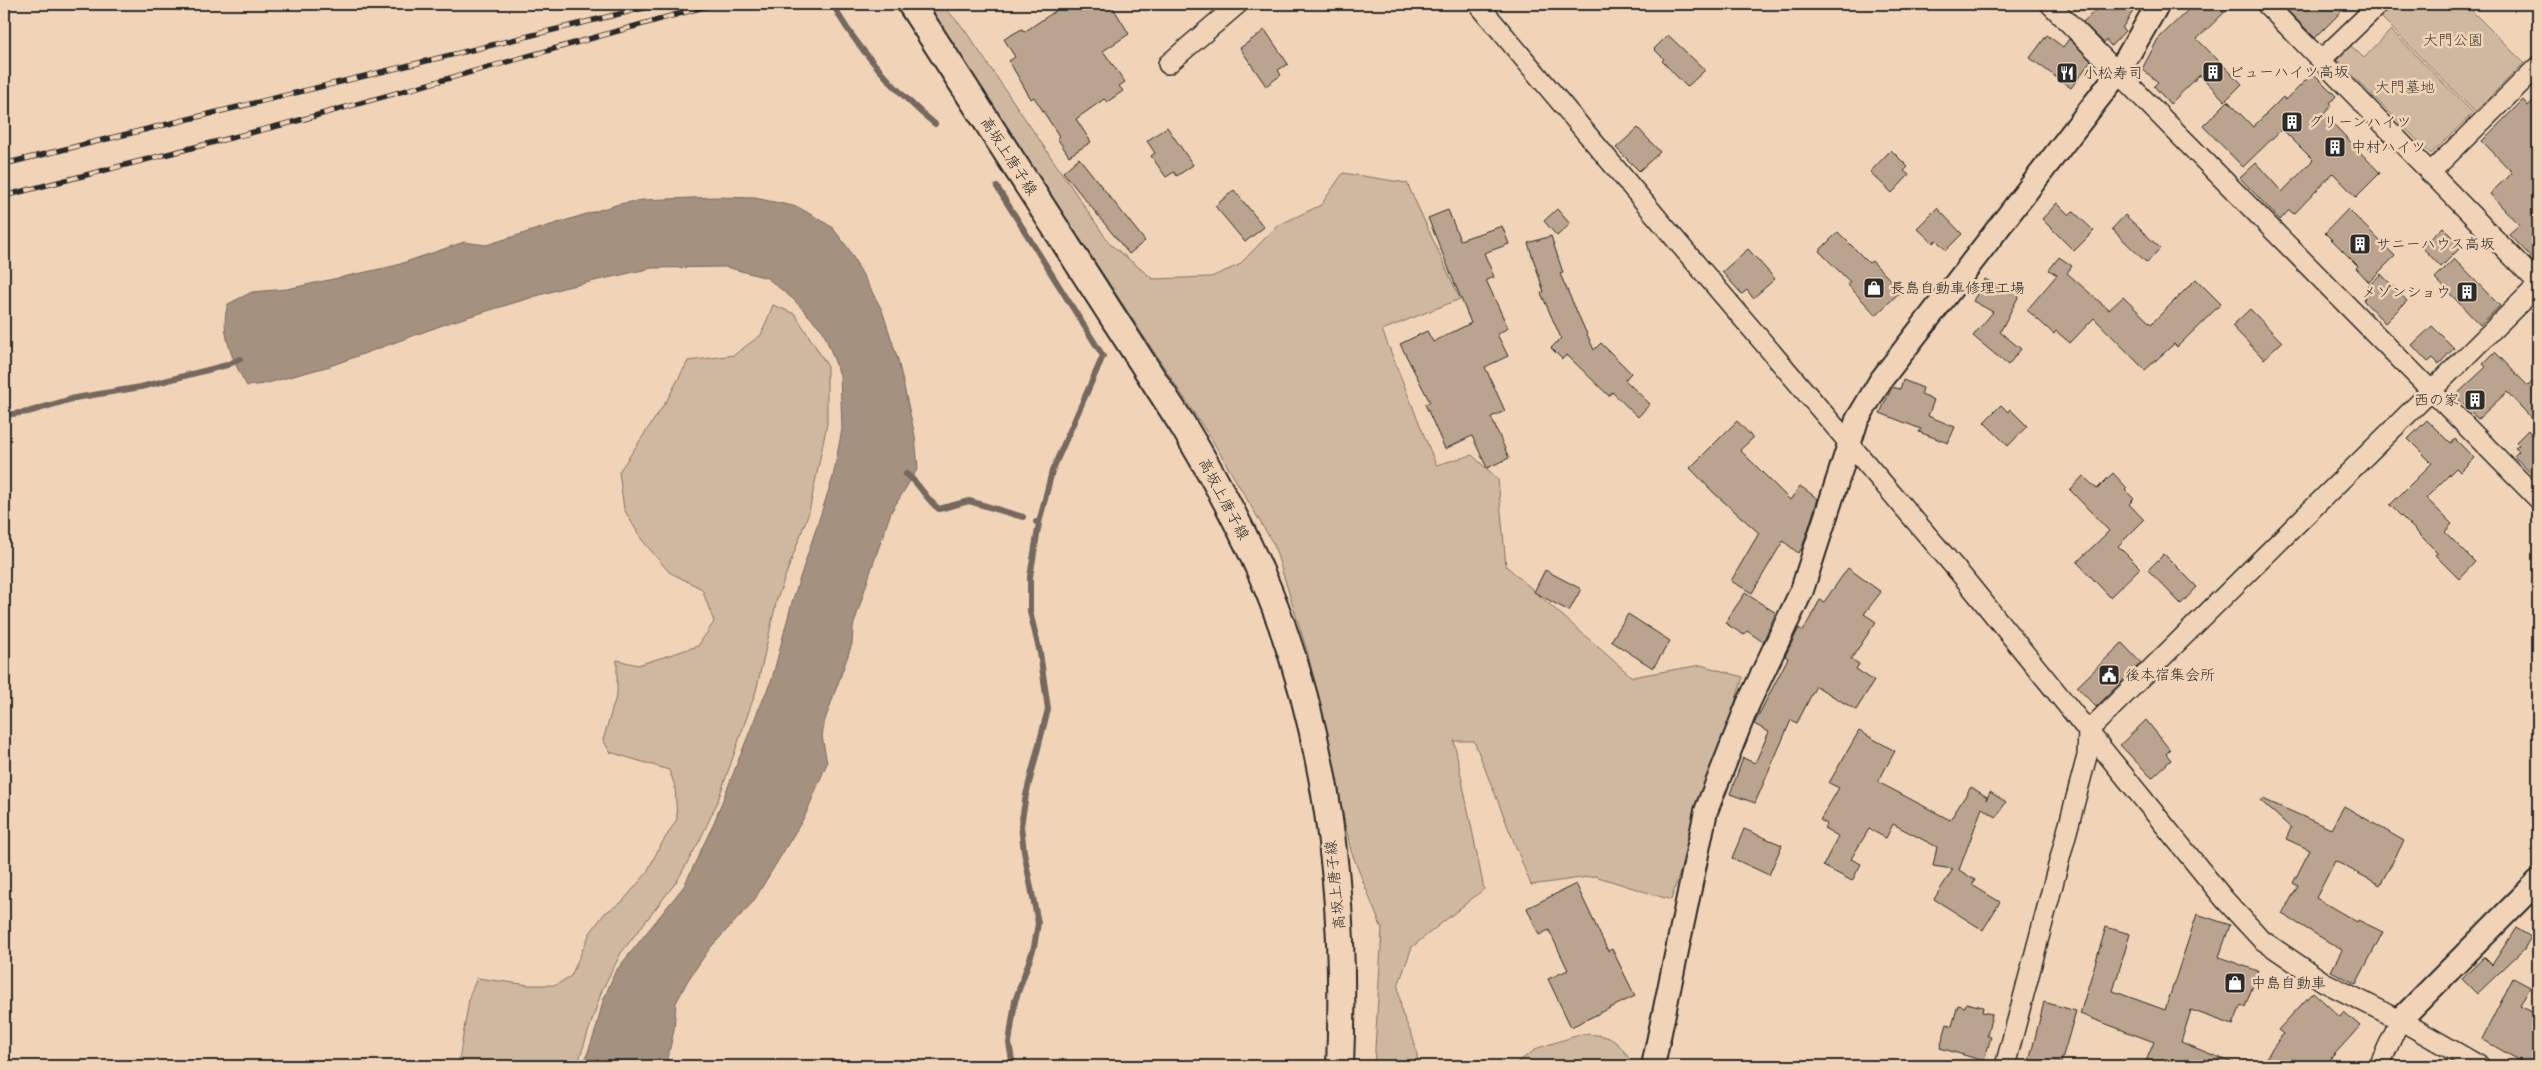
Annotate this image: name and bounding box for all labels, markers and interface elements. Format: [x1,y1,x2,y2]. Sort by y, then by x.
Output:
park label: 大門公園 [2423,31,2483,50]
building icon: ビューハイツ高坂 [2201,60,2225,84]
restaurant icon: 小松寿司 [2055,61,2079,85]
place label: ビューハイツ高坂 [2229,63,2349,82]
place label: 小松寿司 [2083,64,2143,83]
park label: 大門墓地 [2375,78,2435,97]
building icon: グリーンハイツ [2280,110,2304,134]
street label: 高坂上唐子線 [976,113,1041,199]
place label: グリーンハイツ [2308,113,2412,132]
building icon: 中村ハイツ [2323,135,2347,159]
place label: 中村ハイツ [2351,138,2426,157]
building icon: サニーハウス高坂 [2348,232,2372,256]
place label: サニーハウス高坂 [2376,235,2495,254]
shop icon: 長島自動車修理工場 [1862,276,1886,300]
place label: 長島自動車修理工場 [1890,279,2025,298]
building icon: メゾンショウ [2455,280,2479,304]
place label: メゾンショウ [2362,283,2451,302]
building icon: 西の家 [2463,388,2487,412]
place label: 西の家 [2414,391,2459,410]
street label: 高坂上唐子線 [1194,455,1253,543]
public building icon: 後本宿集会所 [2097,663,2121,687]
place label: 後本宿集会所 [2125,666,2215,685]
street label: 高坂上唐子線 [1321,839,1350,931]
shop icon: 中島自動車 [2223,971,2247,995]
place label: 中島自動車 [2251,974,2326,993]

